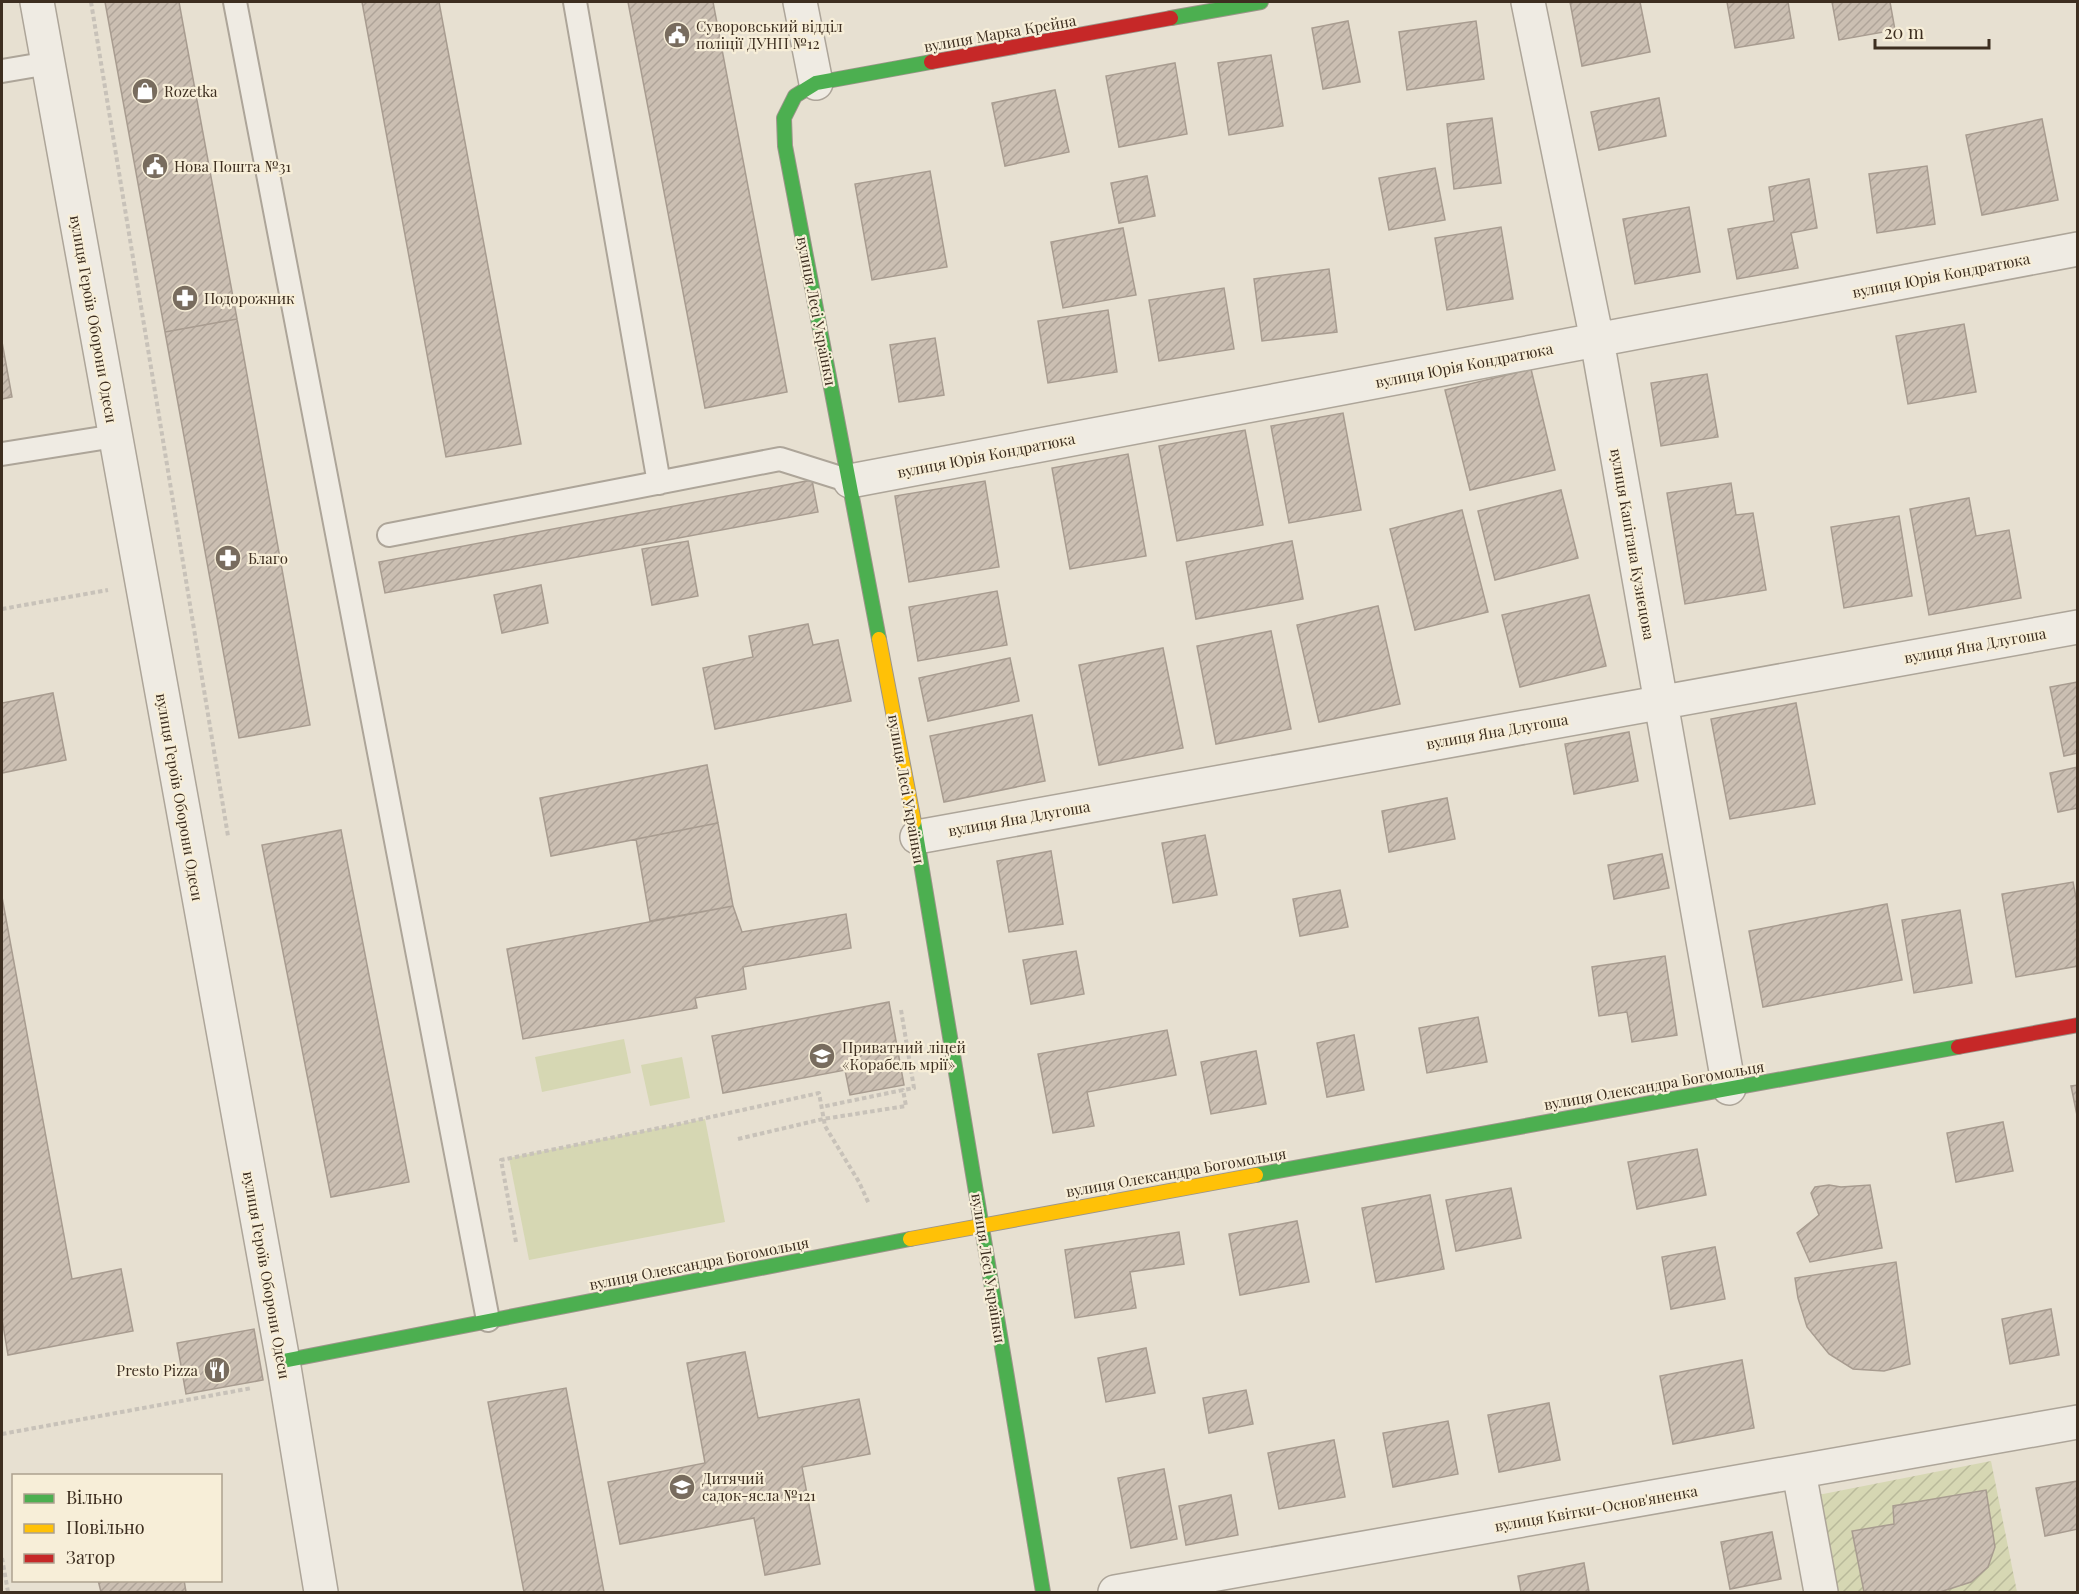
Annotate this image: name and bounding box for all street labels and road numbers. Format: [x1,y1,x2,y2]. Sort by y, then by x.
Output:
street label: вулиця Марка Крейна [922,10,1078,56]
street label: вулиця Героїв Оборони Одеси [66,213,122,425]
street label: вулиця Лесі Українки [793,235,841,387]
street label: вулиця Юрія Кондратюка [1851,248,2032,302]
street label: вулиця Юрія Кондратюка [1374,338,1555,392]
street label: вулиця Юрія Кондратюка [896,428,1077,482]
street label: вулиця Капітана Кузнєцова [1606,447,1660,642]
street label: вулиця Яна Длугоша [1902,623,2048,667]
street label: вулиця Героїв Оборони Одеси [152,691,208,903]
street label: вулиця Яна Длугоша [1424,709,1570,753]
street label: вулиця Лесі Українки [884,713,930,865]
street label: вулиця Яна Длугоша [946,796,1092,840]
street label: вулиця Олександра Богомольця [1542,1056,1766,1114]
street label: вулиця Олександра Богомольця [1064,1143,1288,1201]
street label: вулиця Героїв Оборони Одеси [239,1169,295,1381]
street label: вулиця Лесі Українки [967,1192,1011,1344]
street label: вулиця Олександра Богомольця [587,1232,811,1294]
street label: вулиця Квітки-Основ'яненка [1493,1480,1700,1536]

